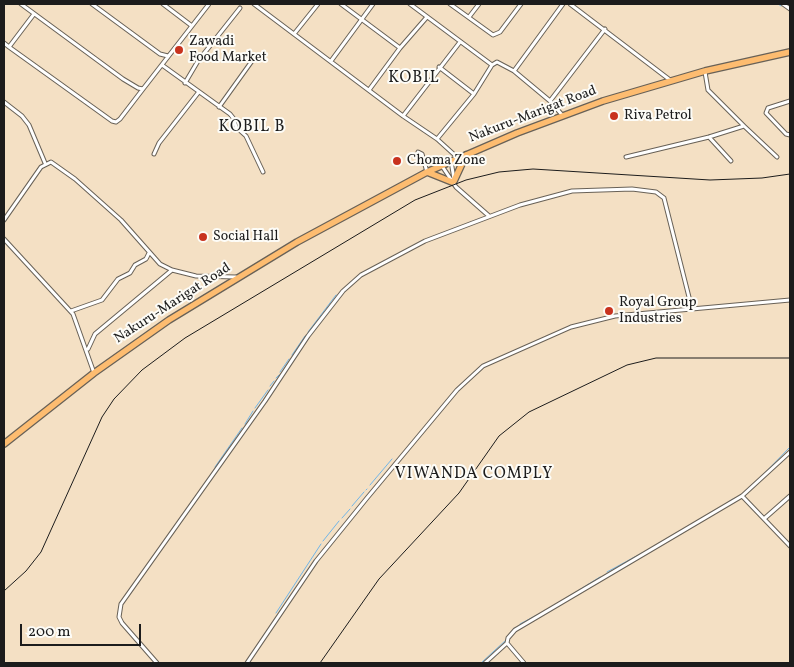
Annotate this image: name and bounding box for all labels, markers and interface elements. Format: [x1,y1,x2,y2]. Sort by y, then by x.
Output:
place label: Zawadi Food Market [189,34,267,66]
marker: Zawadi Food Market [173,44,185,56]
district label: KOBIL [388,69,440,89]
street label: Nakuru-Marigat Road [467,83,599,147]
place label: Riva Petrol [624,108,692,124]
marker: Riva Petrol [608,110,620,122]
district label: KOBIL B [218,118,286,138]
place label: Choma Zone [407,153,485,169]
marker: Choma Zone [391,155,403,167]
place label: Social Hall [213,229,278,245]
marker: Social Hall [197,231,209,243]
street label: Nakuru-Marigat Road [112,260,234,348]
place label: Royal Group Industries [619,295,697,328]
marker: Royal Group Industries [603,305,615,317]
district label: VIWANDA COMPLY [393,465,555,485]
scale bar [22,614,144,646]
text: 200 m [28,622,71,643]

